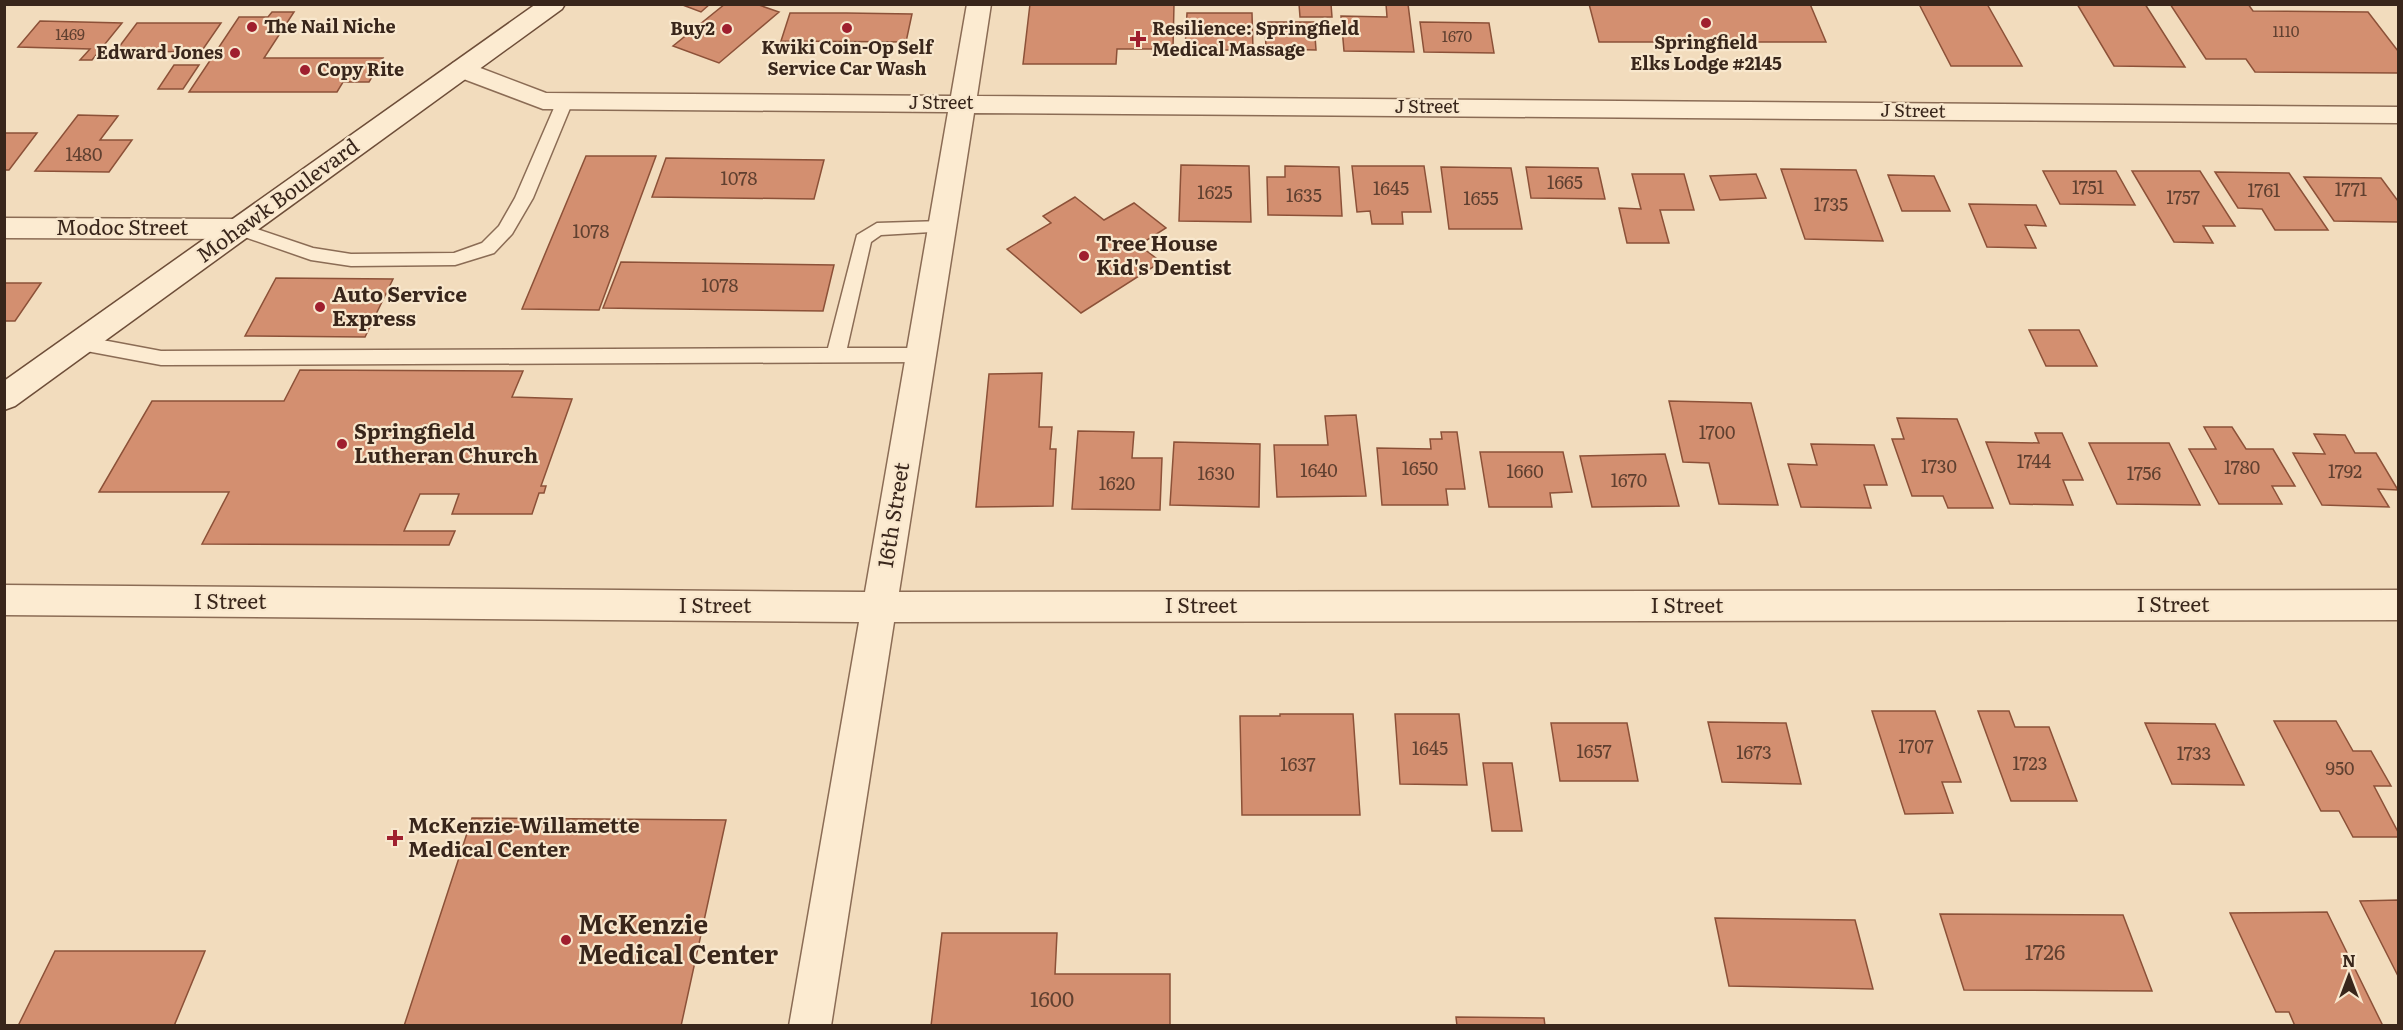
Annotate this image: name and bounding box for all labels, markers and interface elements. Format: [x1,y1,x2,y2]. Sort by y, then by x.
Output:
place label: The Nail Niche [264,12,396,39]
place label: Buy2 [670,14,715,41]
place label: Resilience: Springfield Medical Massage [1152,14,1359,62]
marker: Springfield Elks Lodge #2145 [1699,16,1713,30]
house number: 1110 [2273,19,2300,42]
marker: The Nail Niche [245,20,259,34]
marker: Kwiki Coin-Op Self Service Car Wash [840,21,854,35]
house number: 1469 [55,22,85,45]
marker: Buy2 [720,22,734,36]
house number: 1670 [1442,24,1473,47]
place label: Springfield Elks Lodge #2145 [1630,28,1782,76]
marker: Resilience: Springfield Medical Massage [1129,30,1147,48]
place label: Kwiki Coin-Op Self Service Car Wash [761,33,935,81]
place label: Edward Jones [96,38,223,65]
marker: Edward Jones [228,46,242,60]
place label: Copy Rite [317,55,404,82]
marker: Copy Rite [298,63,312,77]
street label: J Street [908,88,974,115]
street label: J Street [1394,92,1460,119]
street label: J Street [1880,95,1947,124]
street label: Mohawk Boulevard [189,129,364,269]
house number: 1480 [66,140,102,167]
house number: 1078 [721,164,757,191]
house number: 1665 [1547,168,1583,195]
house number: 1751 [2072,173,2104,200]
house number: 1645 [1373,174,1409,201]
house number: 1771 [2335,175,2367,202]
house number: 1761 [2248,176,2280,203]
house number: 1625 [1197,178,1233,205]
house number: 1635 [1286,181,1322,208]
house number: 1757 [2166,183,2200,210]
house number: 1655 [1463,184,1499,211]
house number: 1735 [1814,190,1848,217]
street label: Modoc Street [56,210,189,241]
house number: 1078 [573,217,609,244]
place label: Tree House Kid's Dentist [1096,226,1232,281]
marker: Tree House Kid's Dentist [1077,249,1091,263]
house number: 1078 [702,271,738,298]
place label: Auto Service Express [332,277,467,332]
marker: Auto Service Express [313,300,327,314]
place label: Springfield Lutheran Church [354,414,538,469]
house number: 1700 [1699,418,1735,445]
marker: Springfield Lutheran Church [335,437,349,451]
house number: 1744 [2017,447,2051,474]
house number: 1730 [1921,452,1957,479]
house number: 1780 [2224,453,2260,480]
house number: 1650 [1402,454,1438,481]
house number: 1640 [1300,456,1338,483]
house number: 1660 [1506,457,1544,484]
house number: 1792 [2328,457,2362,484]
street label: 16th Street [868,459,915,570]
house number: 1630 [1197,459,1235,486]
house number: 1756 [2127,459,2161,486]
house number: 1670 [1611,466,1647,493]
house number: 1620 [1099,469,1135,496]
street label: I Street [194,584,267,615]
street label: I Street [2137,587,2210,618]
street label: I Street [679,588,752,619]
street label: I Street [1165,588,1238,619]
street label: I Street [1651,588,1724,619]
house number: 1707 [1898,732,1934,759]
house number: 1645 [1412,734,1448,761]
house number: 1657 [1576,737,1612,764]
house number: 1673 [1736,738,1772,765]
house number: 1733 [2177,739,2211,766]
house number: 1723 [2013,749,2047,776]
house number: 1637 [1280,750,1316,777]
house number: 950 [2326,754,2354,781]
place label: McKenzie-Willamette Medical Center [408,808,640,863]
marker: McKenzie-Willamette Medical Center [386,829,404,847]
place label: McKenzie Medical Center [578,903,778,972]
marker: McKenzie Medical Center [559,933,573,947]
house number: 1726 [2025,935,2065,966]
north arrow [2319,946,2379,1006]
text: N [2342,948,2356,972]
house number: 1600 [1030,982,1074,1013]

